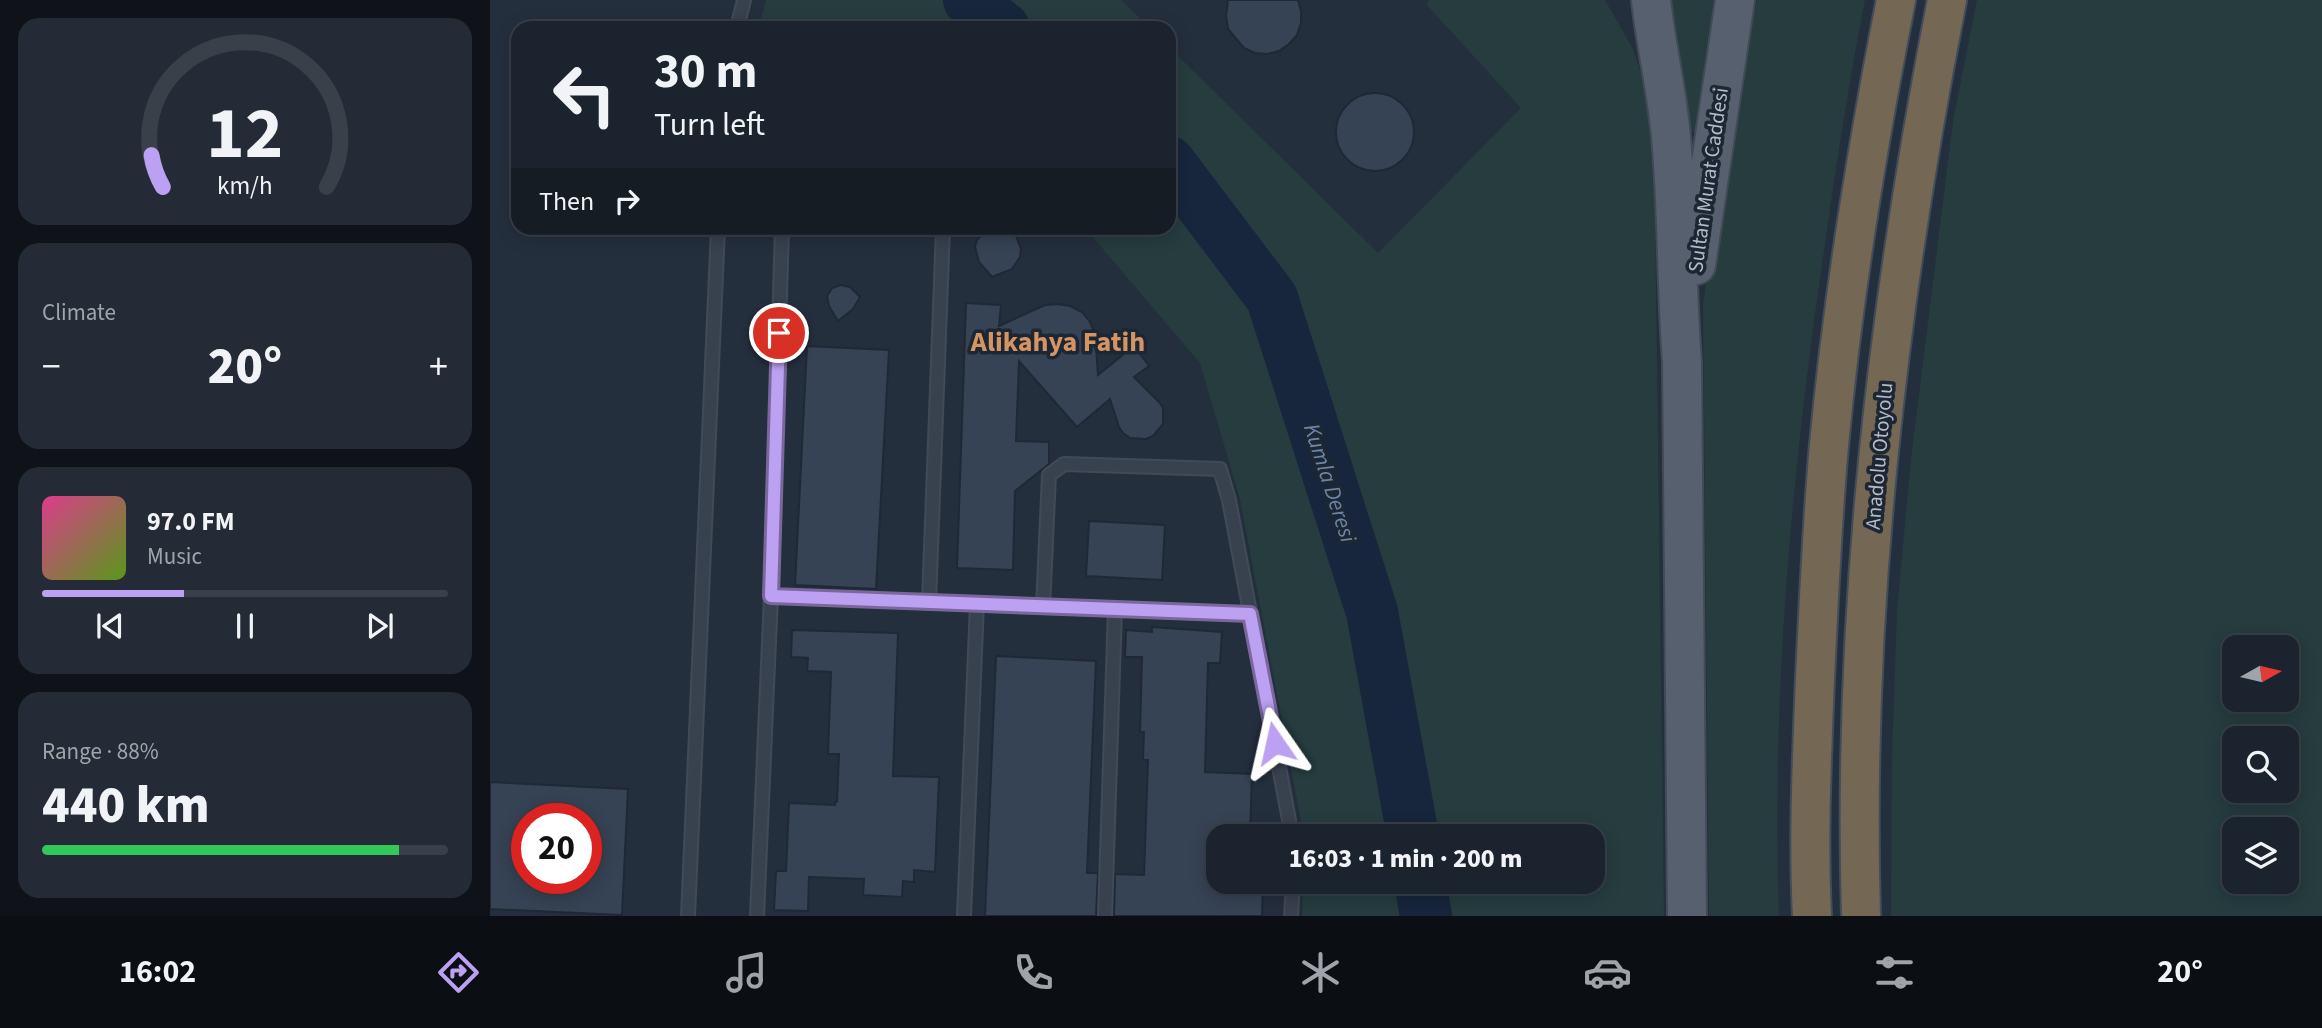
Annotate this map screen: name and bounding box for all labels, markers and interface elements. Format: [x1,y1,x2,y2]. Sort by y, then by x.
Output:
text: 30 m [654,37,758,107]
icon: left [539,49,630,140]
text: 12 [207,83,283,187]
street label: Sultan Murat Caddesi [1680,86,1736,274]
text: Turn left [654,102,765,148]
text: km/h [217,168,273,204]
icon: right [608,182,646,220]
text: Then [539,183,594,220]
text: Climate [42,296,116,329]
pin [749,303,809,363]
icon: arrive [760,314,798,352]
district label: Alikahya Fatih [970,322,1145,362]
text: 20° [208,330,282,404]
text: − [42,340,61,394]
text: + [429,340,448,394]
street label: Anadolu Otoyolu [1858,381,1900,531]
water label: Kumla Deresi [1295,419,1365,547]
text: 97.0 FM [147,503,235,540]
text: Music [147,540,202,573]
icon: previous [91,607,129,645]
icon: pause [226,607,264,645]
icon: next [361,607,399,645]
north arrow [2222,635,2300,712]
map controls [2222,635,2299,894]
position arrow [1238,706,1312,780]
button: search [2222,726,2299,803]
text: Range · 88% [42,735,159,768]
text: 440 km [42,769,210,843]
speed limit sign: 20 [511,803,602,894]
button: layers [2222,817,2299,894]
text: 16:03 · 1 min · 200 m [1289,840,1522,877]
icon: directions [434,948,483,997]
icon: music [722,948,771,997]
icon: phone [1009,948,1058,997]
icon: climate [1296,948,1345,997]
icon: car [1583,948,1632,997]
icon: filters [1870,948,1919,997]
text: 16:02 [119,949,196,995]
text: 20° [2157,949,2203,995]

